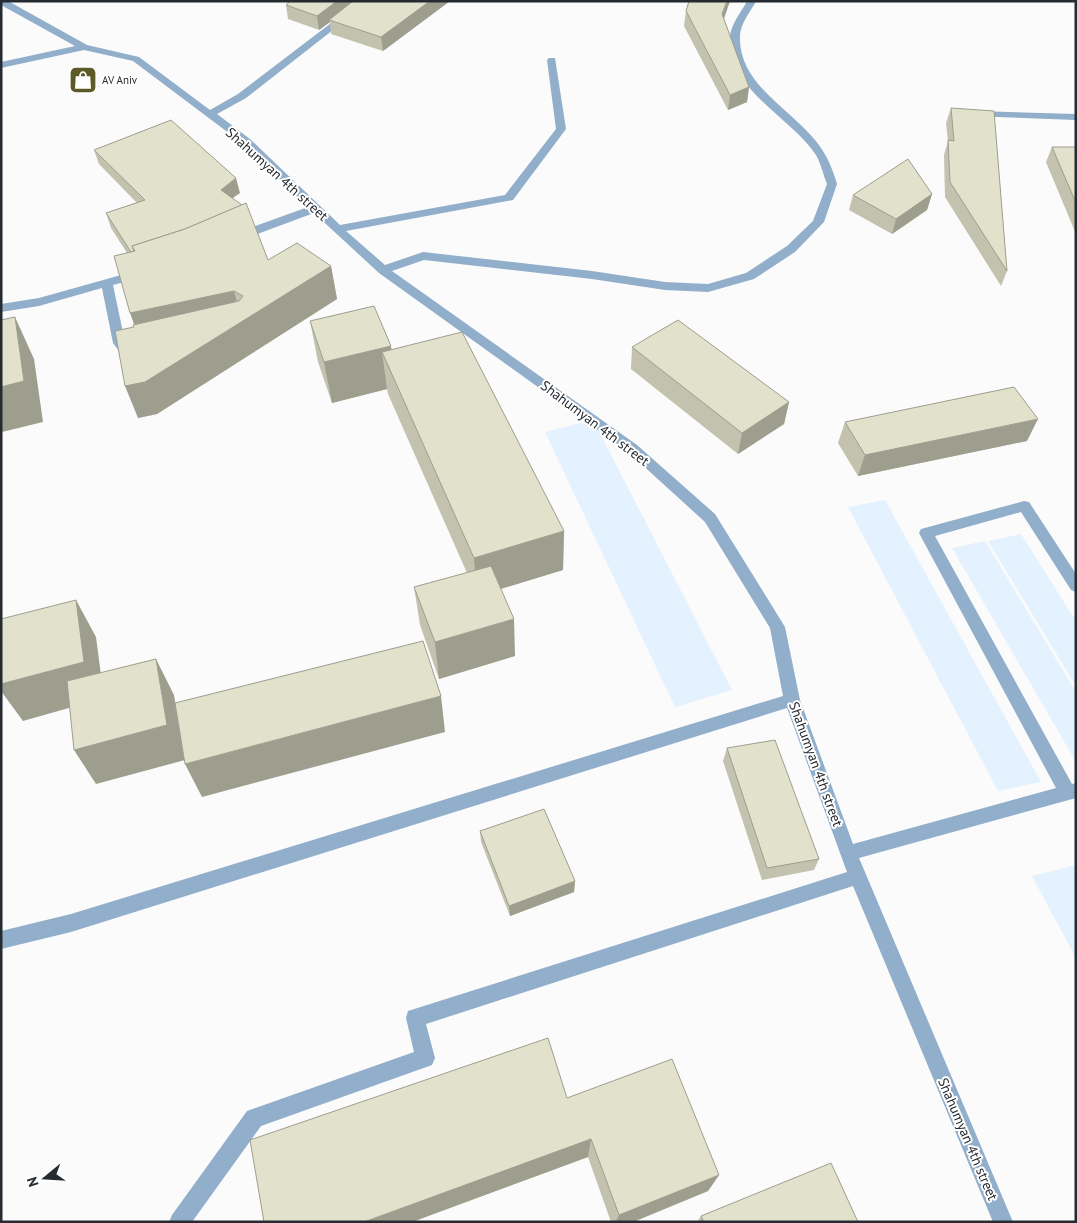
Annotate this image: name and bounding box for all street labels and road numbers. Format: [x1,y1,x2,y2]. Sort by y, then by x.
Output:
street label: Shahumyan 4th street [222,123,332,225]
street label: Shahumyan 4th street [537,376,653,470]
street label: Shahumyan 4th street [785,699,847,829]
street label: Shahumyan 4th street [934,1075,1002,1203]

